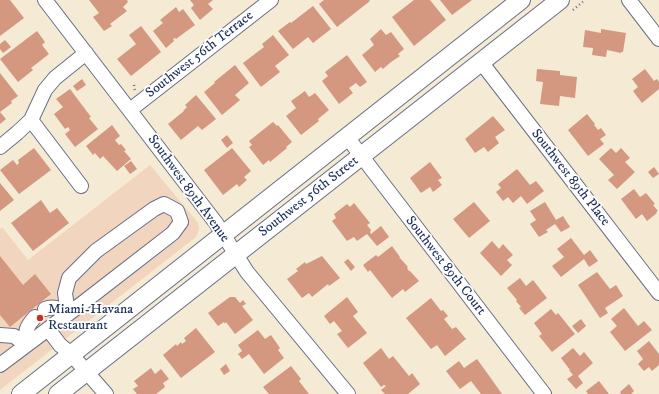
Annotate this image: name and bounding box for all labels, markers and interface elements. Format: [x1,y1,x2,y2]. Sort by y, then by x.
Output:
street label: Southwest 56th Terrace [143,8,257,102]
street label: Southwest 89th Place [527,126,613,230]
street label: Southwest 89th Avenue [143,132,233,246]
street label: Southwest 56th Street [256,153,362,241]
street label: Southwest 89th Court [401,213,489,319]
place label: Miami-Havana Restaurant [48,302,133,334]
marker: Miami-Havana Restaurant [35,313,45,323]

